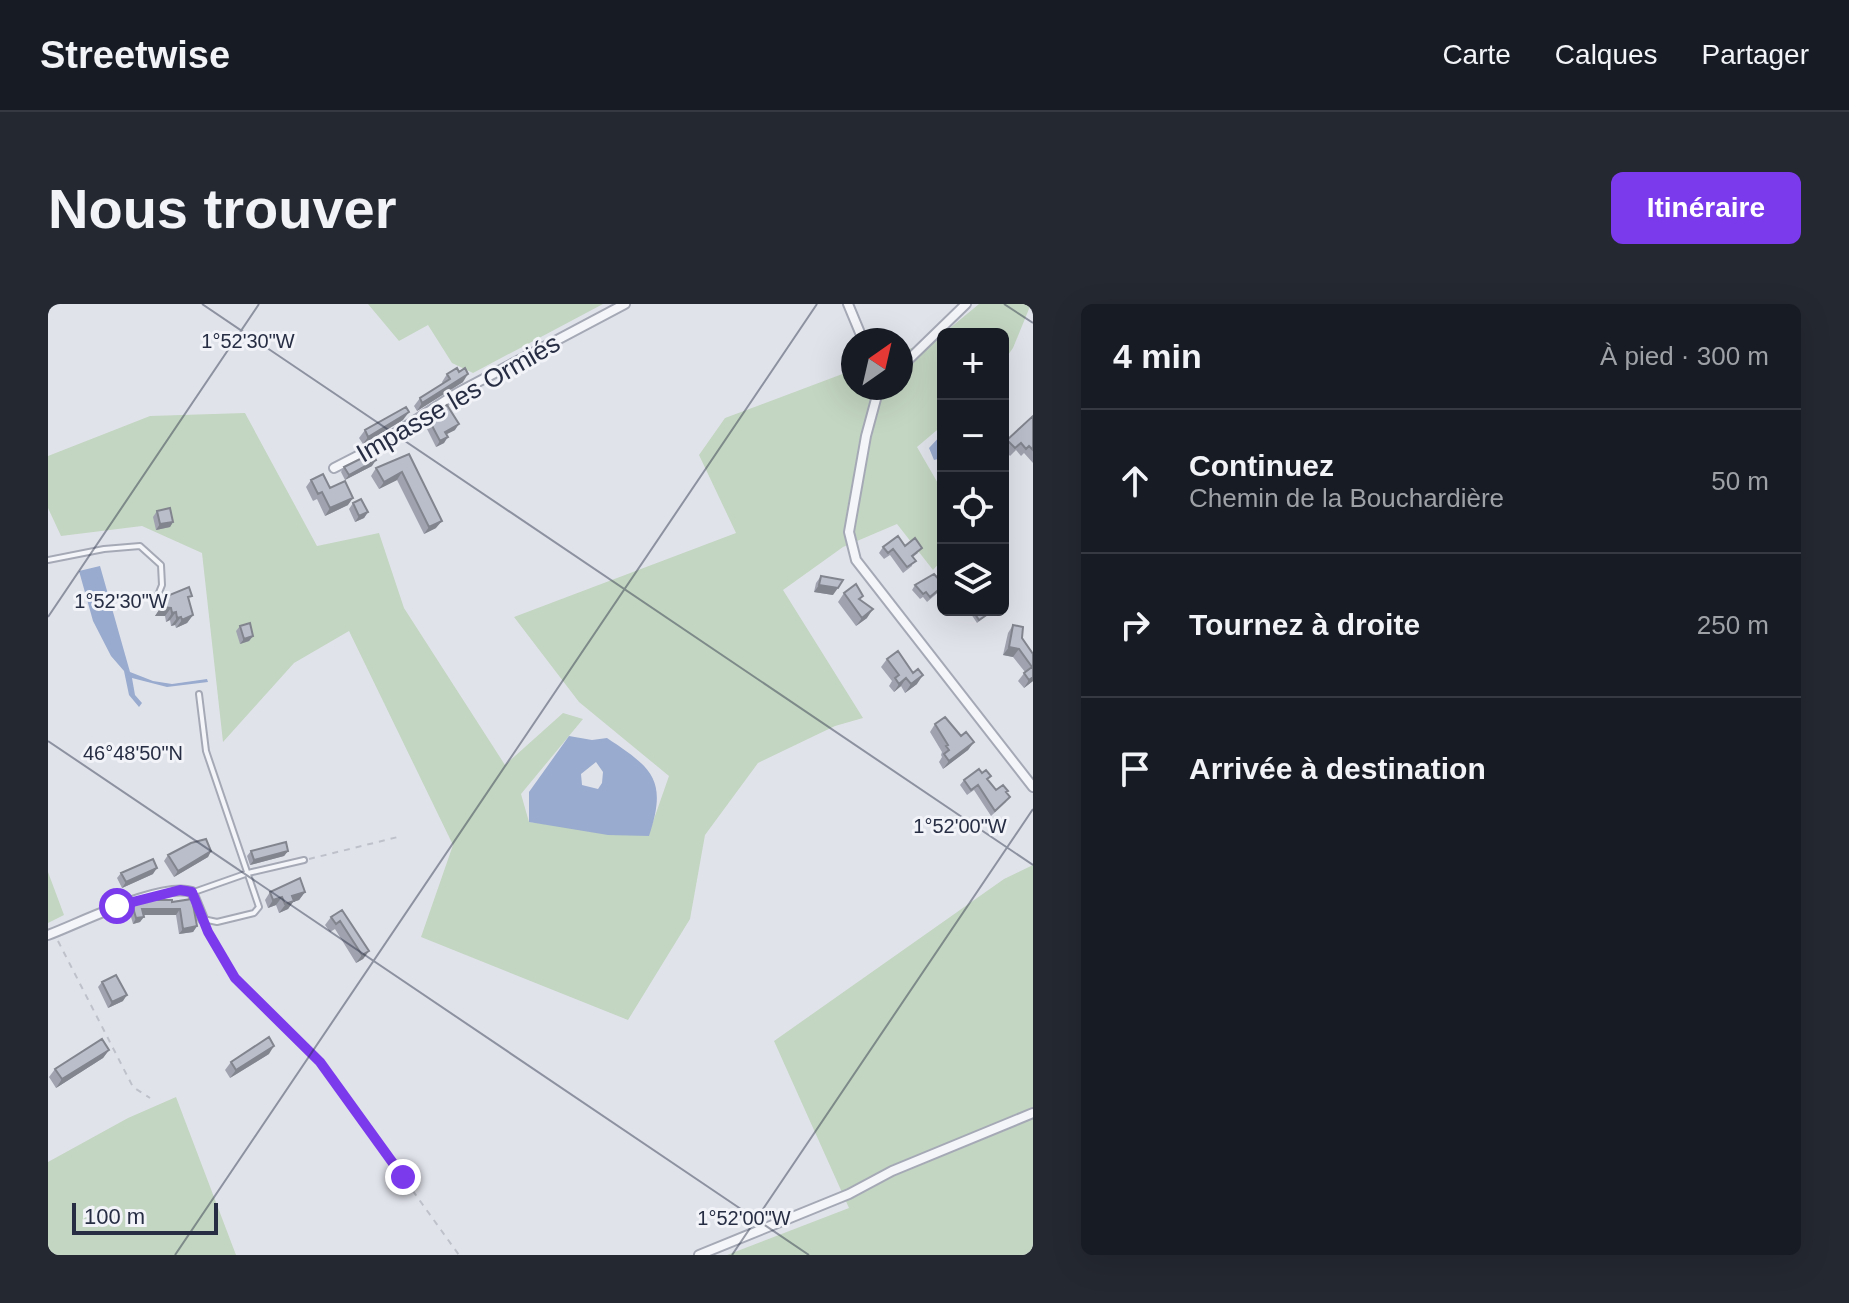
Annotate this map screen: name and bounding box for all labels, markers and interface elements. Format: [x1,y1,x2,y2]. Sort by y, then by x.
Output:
text: Streetwise [40,34,230,76]
text: Carte [1442,39,1511,70]
text: Calques [1555,39,1658,70]
text: Partager [1702,39,1809,70]
button: Itinéraire [1611,172,1801,244]
text: Nous trouver [48,177,397,240]
street label: Impasse les Ormiés [351,328,565,468]
north arrow [841,328,913,400]
map controls [937,328,1009,616]
button: + [937,328,1009,400]
text: 1°52'30"W [201,330,295,352]
text: 4 min [1113,337,1202,375]
text: À pied · 300 m [1600,341,1769,371]
button: − [937,400,1009,472]
text: Continuez [1189,449,1334,482]
icon: ahead [1113,459,1157,503]
text: 50 m [1711,466,1769,496]
button: locate [937,472,1009,544]
text: Chemin de la Bouchardière [1189,483,1504,513]
button: layers [937,544,1009,616]
text: 1°52'30"W [74,590,168,612]
icon: right [1113,603,1157,647]
text: Tournez à droite [1189,608,1420,641]
text: 250 m [1697,610,1769,640]
text: 46°48'50"N [83,742,183,764]
icon: arrive [1113,747,1157,791]
text: Arrivée à destination [1189,752,1486,785]
text: 1°52'00"W [913,815,1007,837]
route start [99,888,135,924]
route end [385,1159,421,1195]
scale bar [72,1199,218,1235]
text: 100 m [84,1204,145,1229]
text: 1°52'00"W [697,1207,791,1229]

